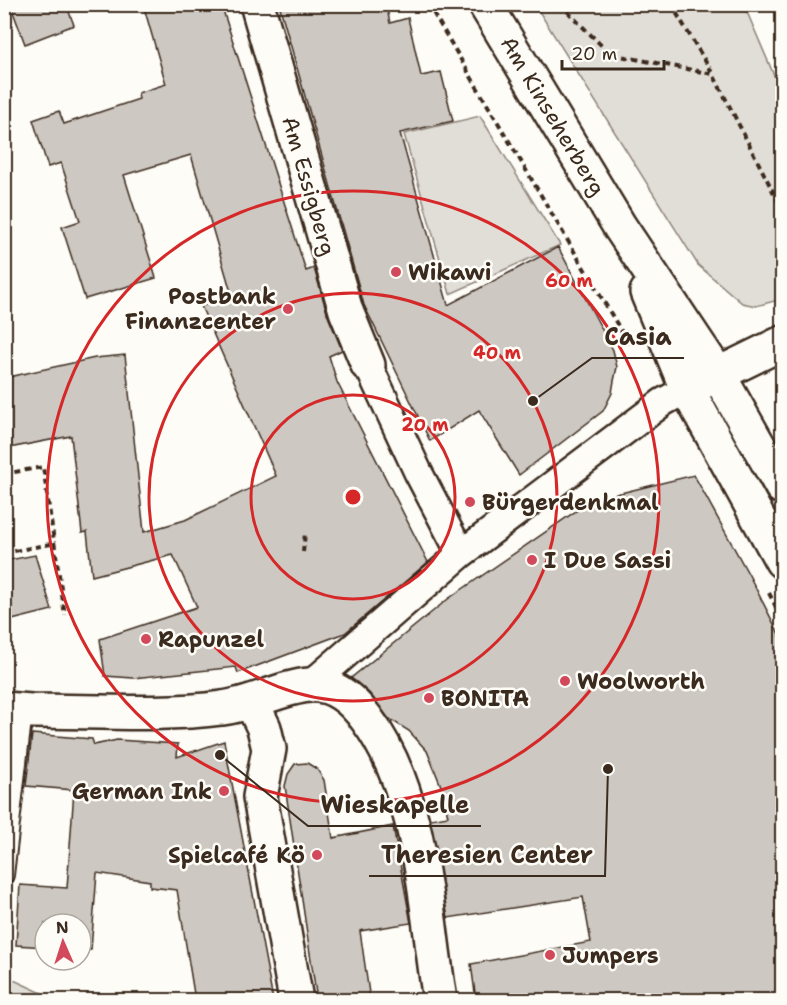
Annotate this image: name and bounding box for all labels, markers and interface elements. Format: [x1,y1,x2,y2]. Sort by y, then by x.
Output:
street label: Am Kinseherberg [494,31,612,201]
scale bar [562,33,664,71]
text: 20 m [571,42,617,66]
street label: Am Essigberg [275,113,343,259]
place label: Wikawi [408,258,491,287]
marker: Wikawi [389,265,403,279]
text: 60 m [545,269,593,293]
place label: Postbank Finanzcenter [125,282,276,336]
marker: Postbank Finanzcenter [281,302,295,316]
callout: Casia [592,316,684,358]
text: Casia [604,321,672,353]
text: 40 m [473,341,521,365]
text: 20 m [401,413,449,437]
centre of rings [343,487,363,507]
place label: Bürgerdenkmal [482,488,659,517]
marker: Bürgerdenkmal [463,495,477,509]
place label: I Due Sassi [544,546,671,575]
marker: I Due Sassi [525,553,539,567]
place label: Rapunzel [158,625,265,654]
marker: Rapunzel [139,632,153,646]
place label: Woolworth [577,667,705,696]
marker: Woolworth [558,674,572,688]
place label: BONITA [441,684,529,713]
marker: BONITA [422,691,436,705]
place label: German Ink [72,777,212,806]
marker: German Ink [217,784,231,798]
callout: Wieskapelle [308,784,481,826]
text: Wieskapelle [321,789,469,821]
callout: Theresien Center [369,834,605,876]
text: Theresien Center [381,839,593,871]
place label: Spielcafé Kö [168,841,305,870]
marker: Spielcafé Kö [310,848,324,862]
north arrow [33,912,93,972]
text: N [55,917,69,938]
place label: Jumpers [562,941,659,970]
marker: Jumpers [543,948,557,962]

